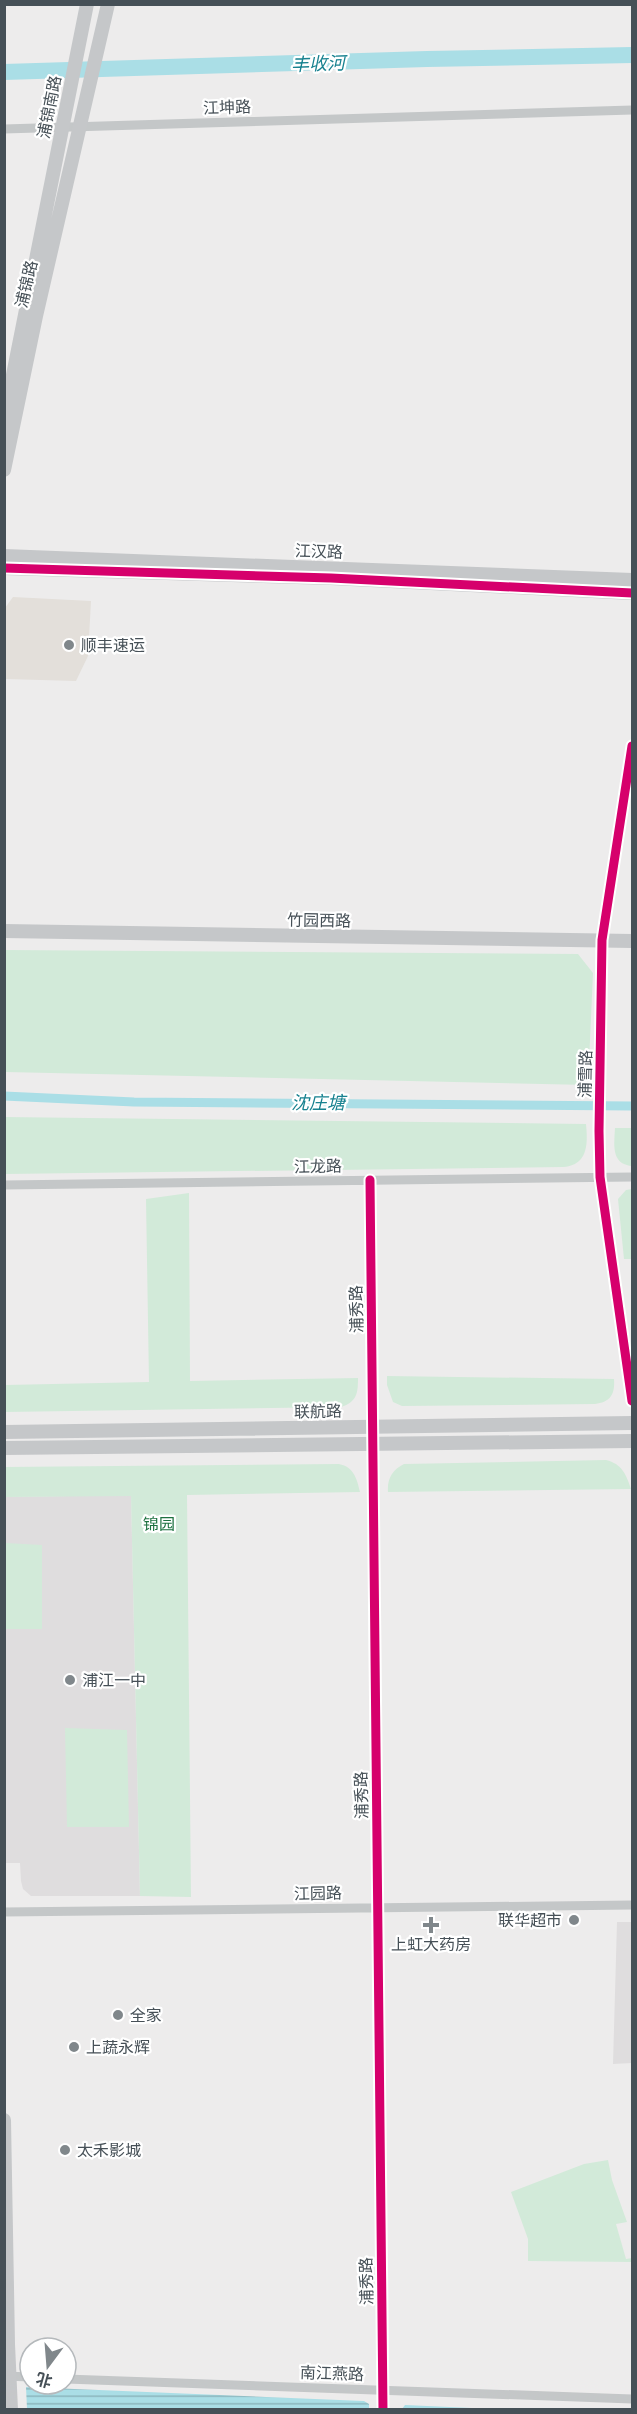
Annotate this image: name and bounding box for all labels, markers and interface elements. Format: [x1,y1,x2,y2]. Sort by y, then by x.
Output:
water label: 丰收河 [291,51,348,76]
street label: 浦锦南路 [33,74,66,141]
street label: 江坤路 [203,96,251,119]
street label: 浦锦路 [11,258,42,310]
street label: 江汉路 [295,540,343,563]
place label: 顺丰速运 [81,635,145,656]
marker: 顺丰速运 [62,638,76,652]
street label: 竹园西路 [287,909,351,932]
street label: 浦雪路 [575,1050,596,1098]
water label: 沈庄塘 [291,1091,348,1114]
street label: 江龙路 [294,1156,342,1177]
street label: 浦秀路 [346,1285,367,1333]
street label: 联航路 [294,1401,342,1422]
park label: 锦园 [143,1514,175,1535]
place label: 浦江一中 [82,1670,146,1691]
marker: 浦江一中 [63,1673,77,1687]
street label: 浦秀路 [351,1771,372,1819]
street label: 江园路 [294,1883,342,1904]
place label: 联华超市 [498,1910,562,1931]
marker: 联华超市 [567,1913,581,1927]
marker: 上虹大药房 [424,1918,438,1932]
place label: 上虹大药房 [391,1934,471,1955]
place label: 全家 [130,2005,162,2026]
marker: 全家 [111,2008,125,2022]
place label: 上蔬永辉 [86,2037,150,2058]
marker: 上蔬永辉 [67,2040,81,2054]
place label: 太禾影城 [77,2140,141,2161]
marker: 太禾影城 [58,2143,72,2157]
street label: 浦秀路 [356,2257,377,2305]
north arrow [18,2336,78,2396]
street label: 南江燕路 [300,2362,364,2385]
text: 北 [33,2368,55,2392]

